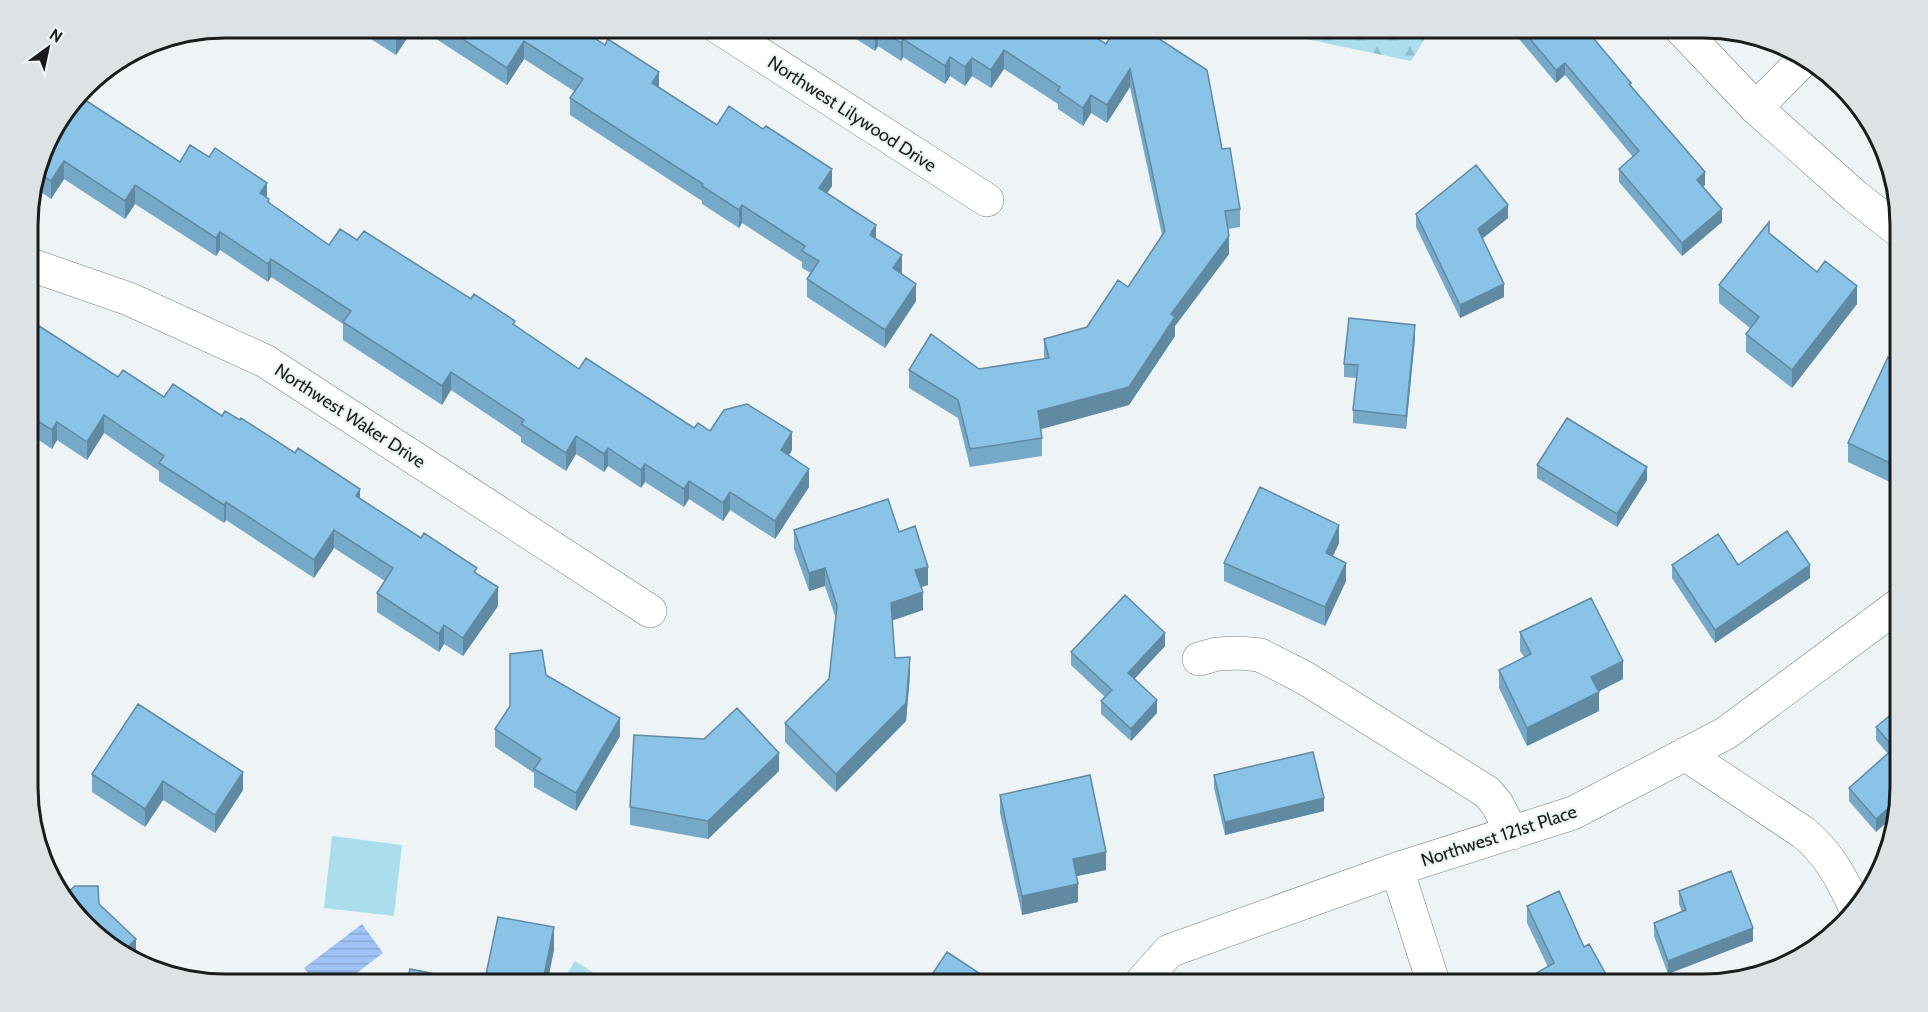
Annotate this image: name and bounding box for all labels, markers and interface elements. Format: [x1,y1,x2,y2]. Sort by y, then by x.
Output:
north arrow [18,18,78,78]
text: N [46,25,66,47]
street label: Northwest Lilywood Drive [764,51,940,177]
street label: Northwest Waker Drive [270,359,430,473]
street label: Northwest 121st Place [1418,800,1580,872]

